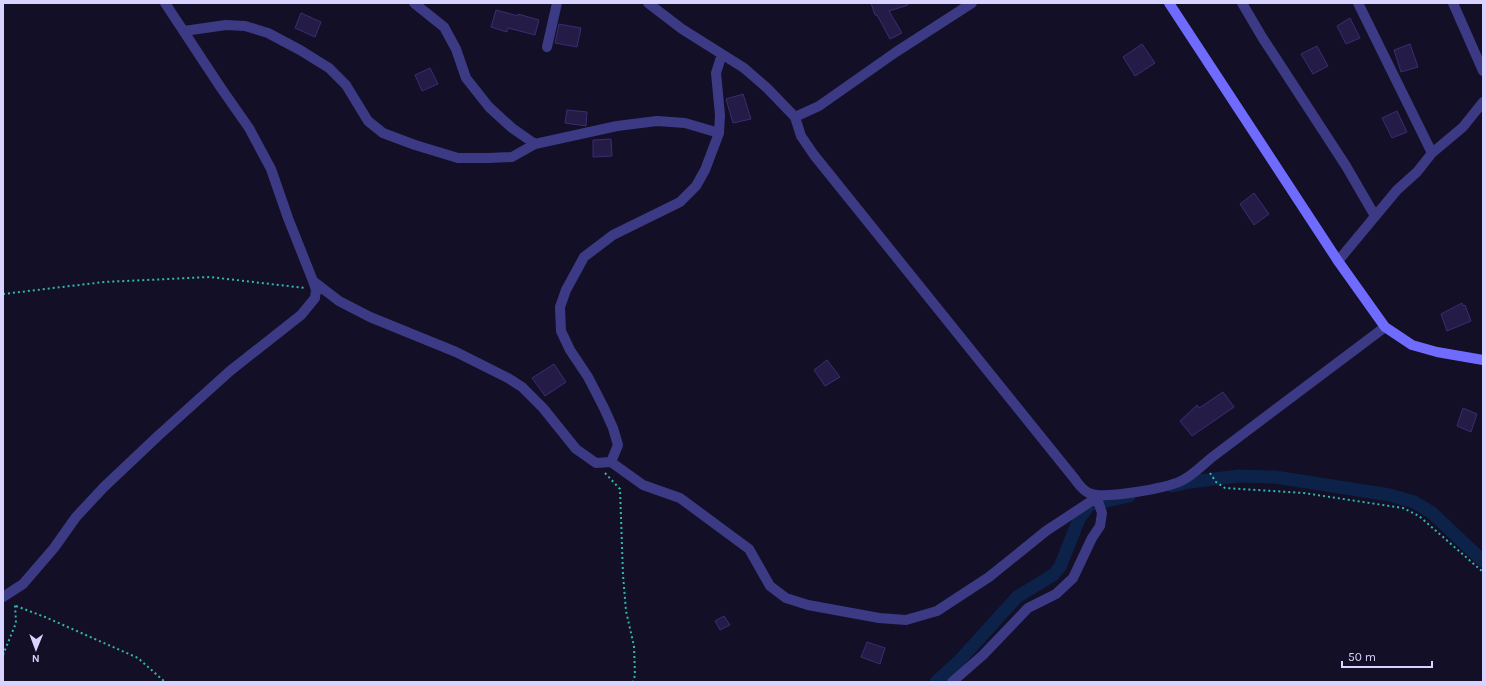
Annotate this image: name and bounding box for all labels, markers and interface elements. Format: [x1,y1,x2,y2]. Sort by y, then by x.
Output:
north arrow [16,629,56,669]
scale bar [1342,643,1432,669]
text: 50 m [1348,650,1376,664]
text: N [32,652,40,665]

